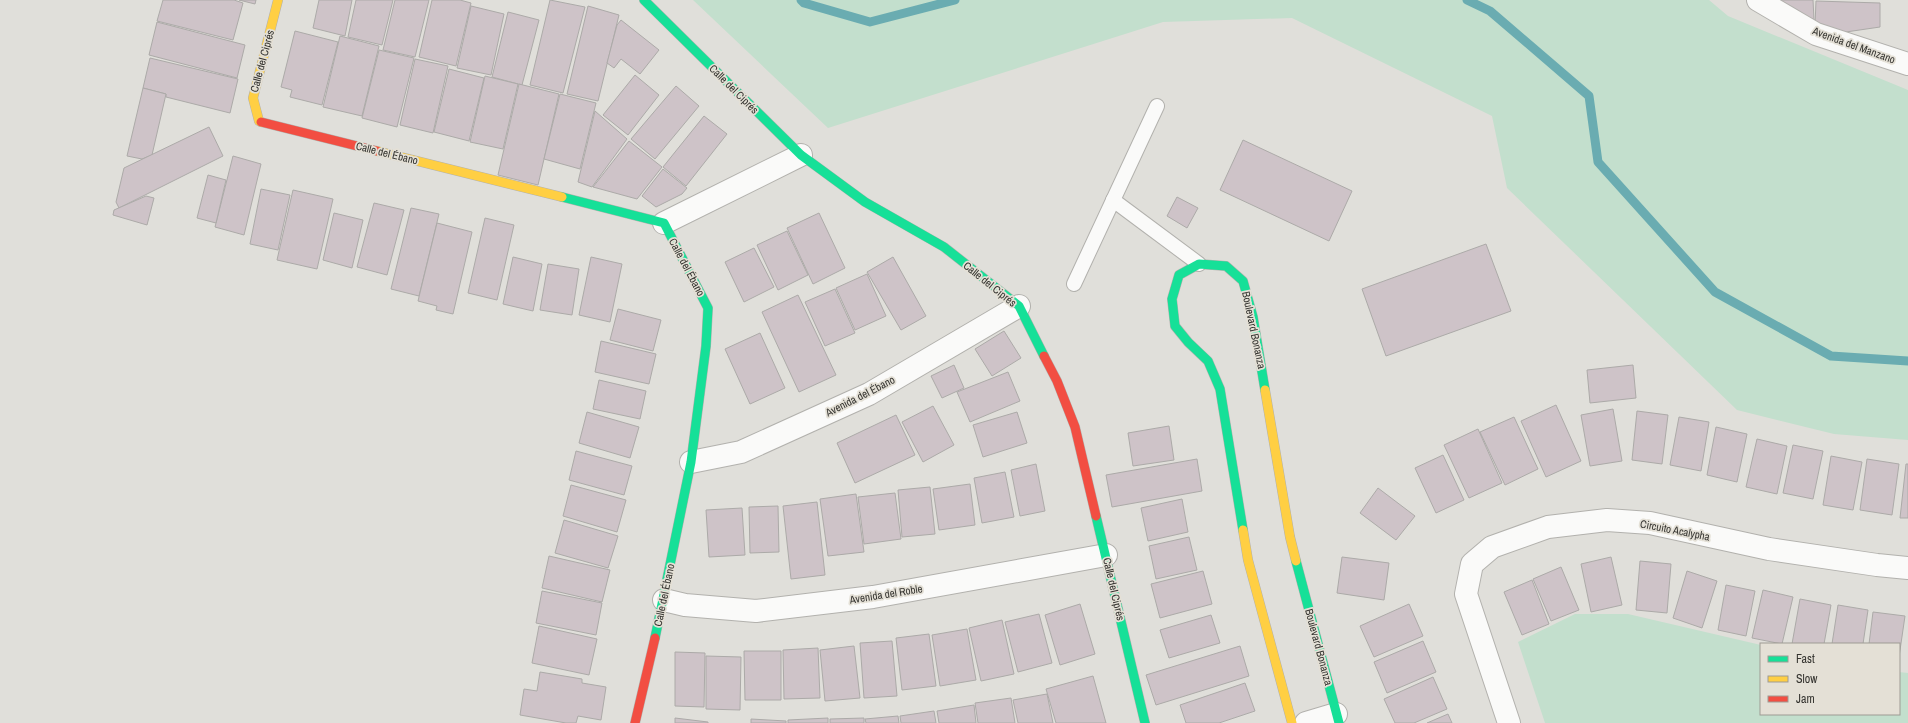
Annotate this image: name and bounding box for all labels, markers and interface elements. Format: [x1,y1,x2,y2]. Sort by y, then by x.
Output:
street label: Avenida del Manzano [1810,23,1897,66]
street label: Calle del Ciprés [247,28,277,94]
street label: Calle del Ciprés [706,61,762,117]
street label: Calle del Ébano [354,139,420,167]
street label: Calle del Ébano [666,236,708,298]
street label: Calle del Ciprés [961,258,1020,310]
street label: Boulevard Bonanza [1239,290,1269,370]
street label: Avenida del Ébano [822,372,897,420]
street label: Circuito Acalypha [1639,516,1711,544]
street label: Calle del Ciprés [1100,556,1128,622]
street label: Calle del Ébano [651,562,677,628]
street label: Avenida del Roble [848,581,923,607]
street label: Boulevard Bonanza [1302,607,1336,687]
legend [1760,643,1900,715]
text: Fast [1796,651,1815,667]
text: Slow [1796,671,1818,687]
text: Jam [1796,691,1815,707]

